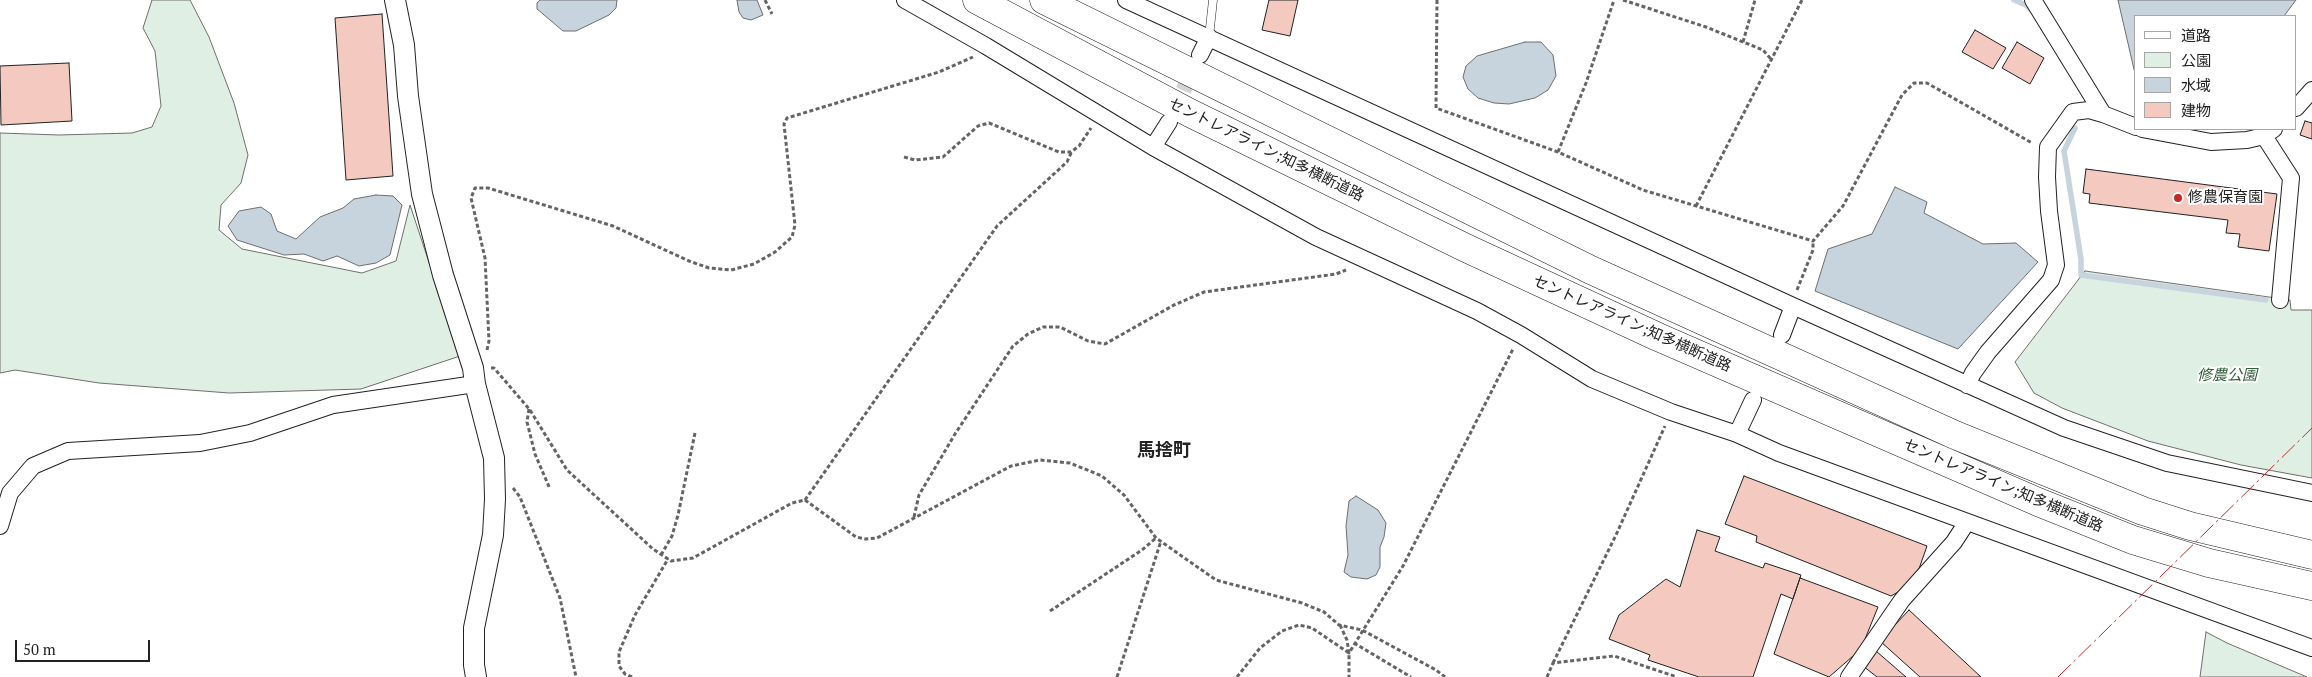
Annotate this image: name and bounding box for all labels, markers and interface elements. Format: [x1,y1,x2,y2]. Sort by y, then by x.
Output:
legend [2134,15,2297,130]
text: 道路 [2181,25,2211,45]
text: 公園 [2181,50,2211,70]
text: 水域 [2181,75,2211,95]
street label: セントレアライン;知多横断道路 [1165,95,1367,205]
text: 建物 [2181,100,2211,120]
place label: 修農保育園 [2188,189,2263,207]
marker: 修農保育園 [2172,192,2184,204]
street label: セントレアライン;知多横断道路 [1530,272,1734,376]
park label: 修農公園 [2197,367,2257,385]
street label: セントレアライン;知多横断道路 [1901,436,2105,536]
district label: 馬捨町 [1137,440,1191,462]
scale bar [18,630,152,662]
text: 50 m [23,639,56,659]

